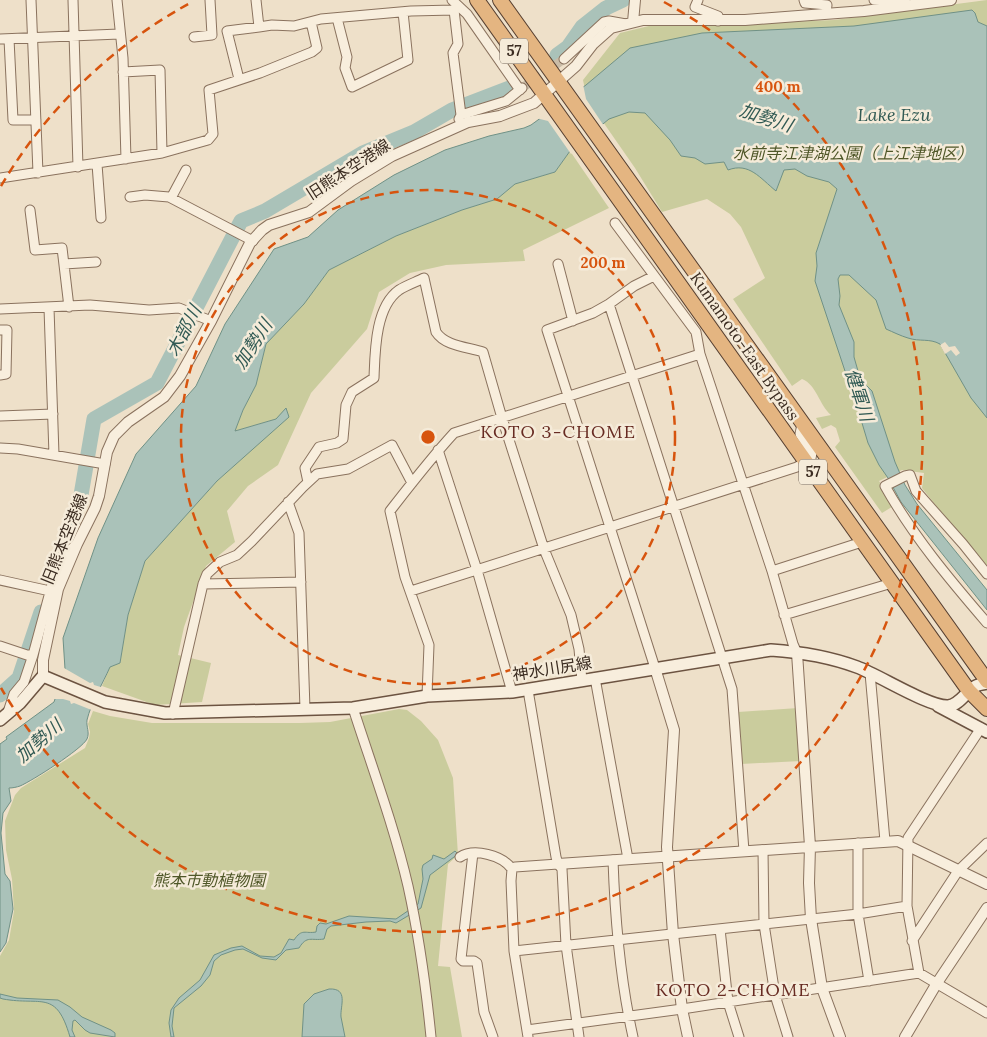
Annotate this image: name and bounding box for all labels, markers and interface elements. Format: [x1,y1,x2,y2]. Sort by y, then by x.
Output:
road number: 57 [500,38,528,64]
text: 400 m [755,77,801,96]
water label: 加勢川 [737,98,797,137]
water label: Lake Ezu [857,103,931,126]
street label: 旧熊本空港線 [302,134,394,204]
park label: 水前寺江津湖公園（上江津地区） [733,143,973,163]
text: 200 m [581,253,626,272]
street label: Kumamoto-East Bypass [686,268,804,424]
water label: 木部川 [161,300,207,360]
water label: 加勢川 [228,313,278,373]
water label: 健軍川 [840,366,879,426]
district label: KOTO 3-CHOME [480,420,636,443]
centre of rings [419,428,437,446]
road number: 57 [799,460,827,484]
street label: 旧熊本空港線 [37,491,91,587]
street label: 神水川尻線 [511,652,593,684]
water label: 加勢川 [11,713,68,767]
park label: 熊本市動植物園 [153,870,267,890]
district label: KOTO 2-CHOME [655,978,811,1001]

